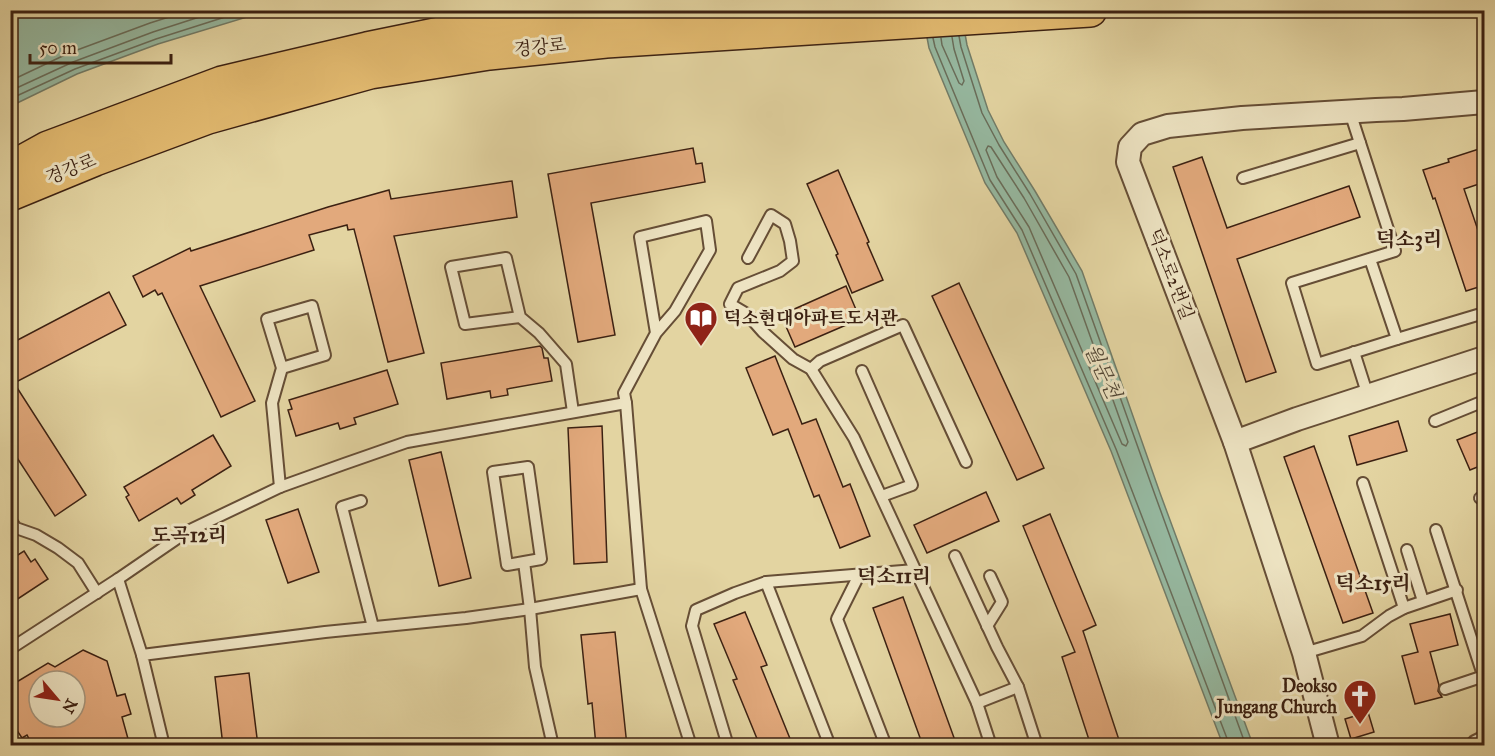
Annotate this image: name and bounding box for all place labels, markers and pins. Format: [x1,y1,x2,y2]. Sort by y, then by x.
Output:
library icon: 덕소현대아파트도서관 [683,300,719,347]
place label: 덕소현대아파트도서관 [724,307,898,329]
place label: Deokso Jungang Church [1215,675,1338,719]
church icon: Deokso Jungang Church [1342,678,1378,725]

